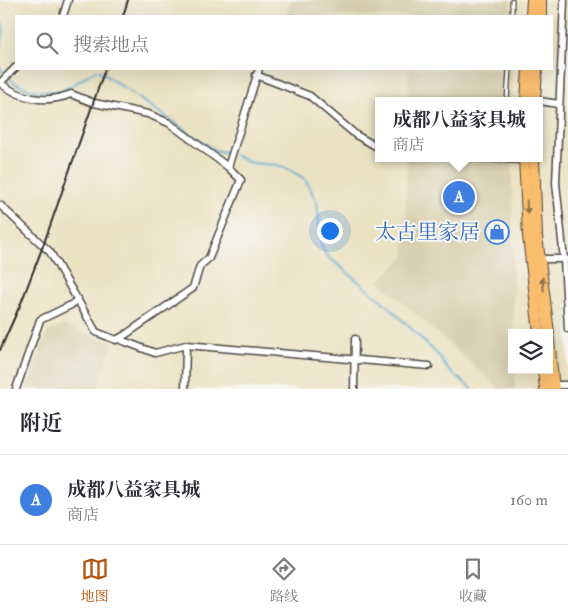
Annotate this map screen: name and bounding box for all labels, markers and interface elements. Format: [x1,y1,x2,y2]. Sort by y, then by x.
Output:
search box [15,15,553,70]
icon: search [33,29,61,57]
text: 搜索地点 [73,33,149,57]
popup [375,97,543,162]
text: 成都八益家具城 [392,108,526,132]
text: 商店 [392,135,425,155]
pin: A [443,178,475,216]
one-way arrow [523,199,531,215]
your location [317,218,343,244]
place label: 太古里家居 [375,219,480,246]
shop icon: 太古里家居 [484,219,510,245]
one-way arrow [539,276,547,292]
map controls [508,329,553,374]
button: layers [508,329,553,374]
text: 附近 [20,410,62,437]
text: 成都八益家具城 [67,478,200,502]
text: A [31,490,41,510]
text: 160 m [510,490,548,510]
text: 商店 [67,505,99,525]
tab: 地图 [81,555,109,605]
tab: 路线 [270,555,298,605]
tab: 收藏 [459,555,487,605]

